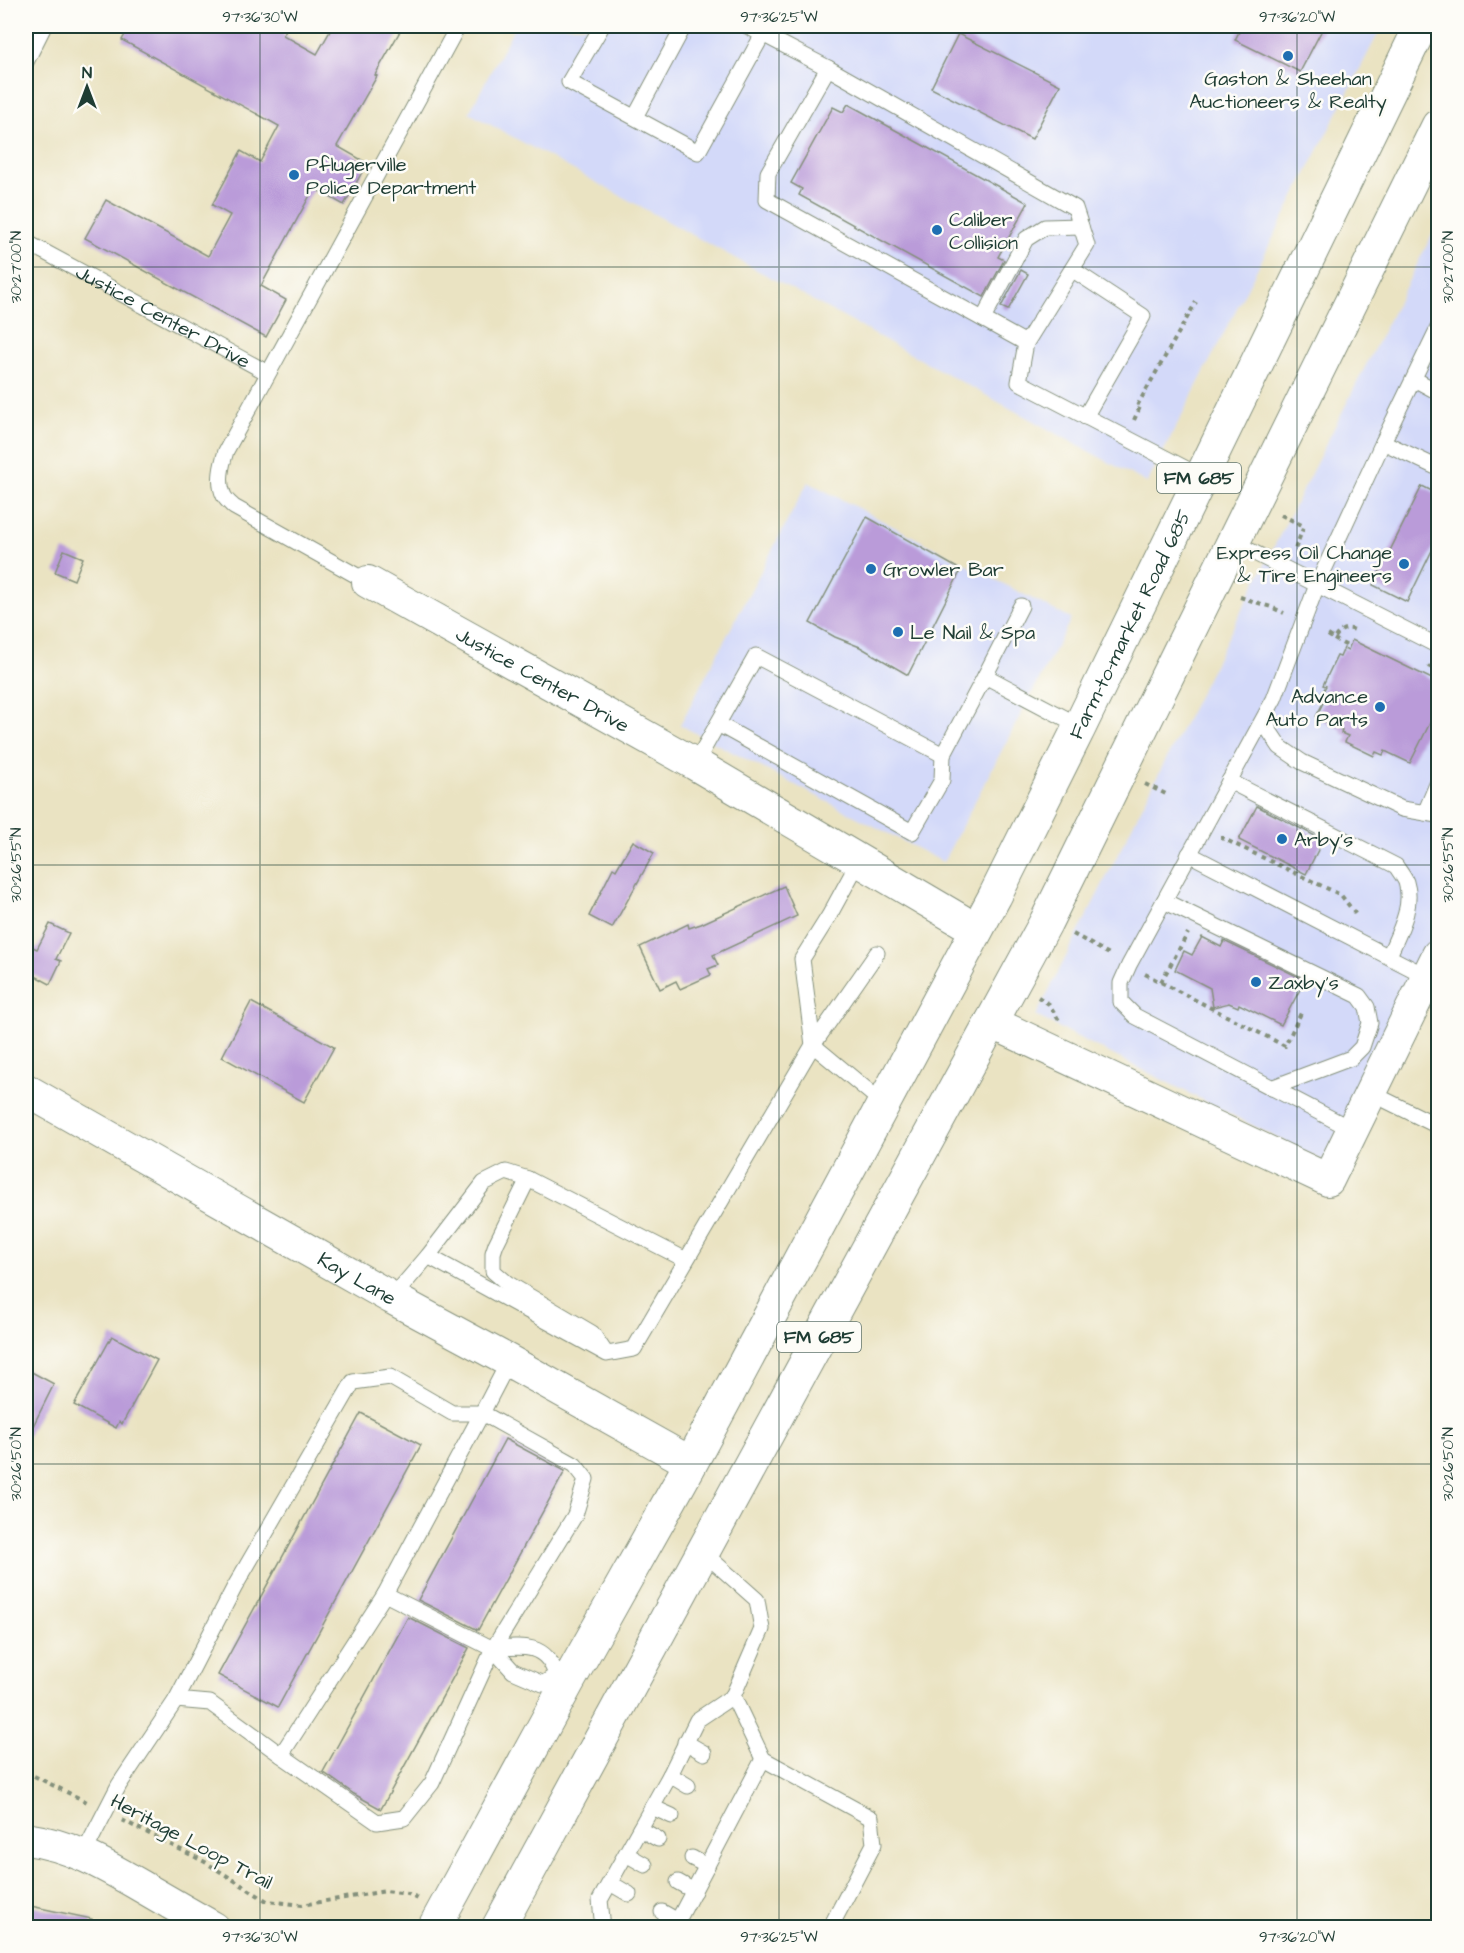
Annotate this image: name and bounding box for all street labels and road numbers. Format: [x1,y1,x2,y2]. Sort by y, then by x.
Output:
street label: Justice Center Drive [70,258,255,376]
road number: FM 685 [1157,463,1241,493]
street label: Farm-to-market Road 685 [1063,505,1198,744]
street label: Justice Center Drive [450,621,634,740]
street label: Kay Lane [312,1246,401,1313]
road number: FM 685 [777,1322,861,1352]
street label: Heritage Loop Trail [105,1787,277,1897]

